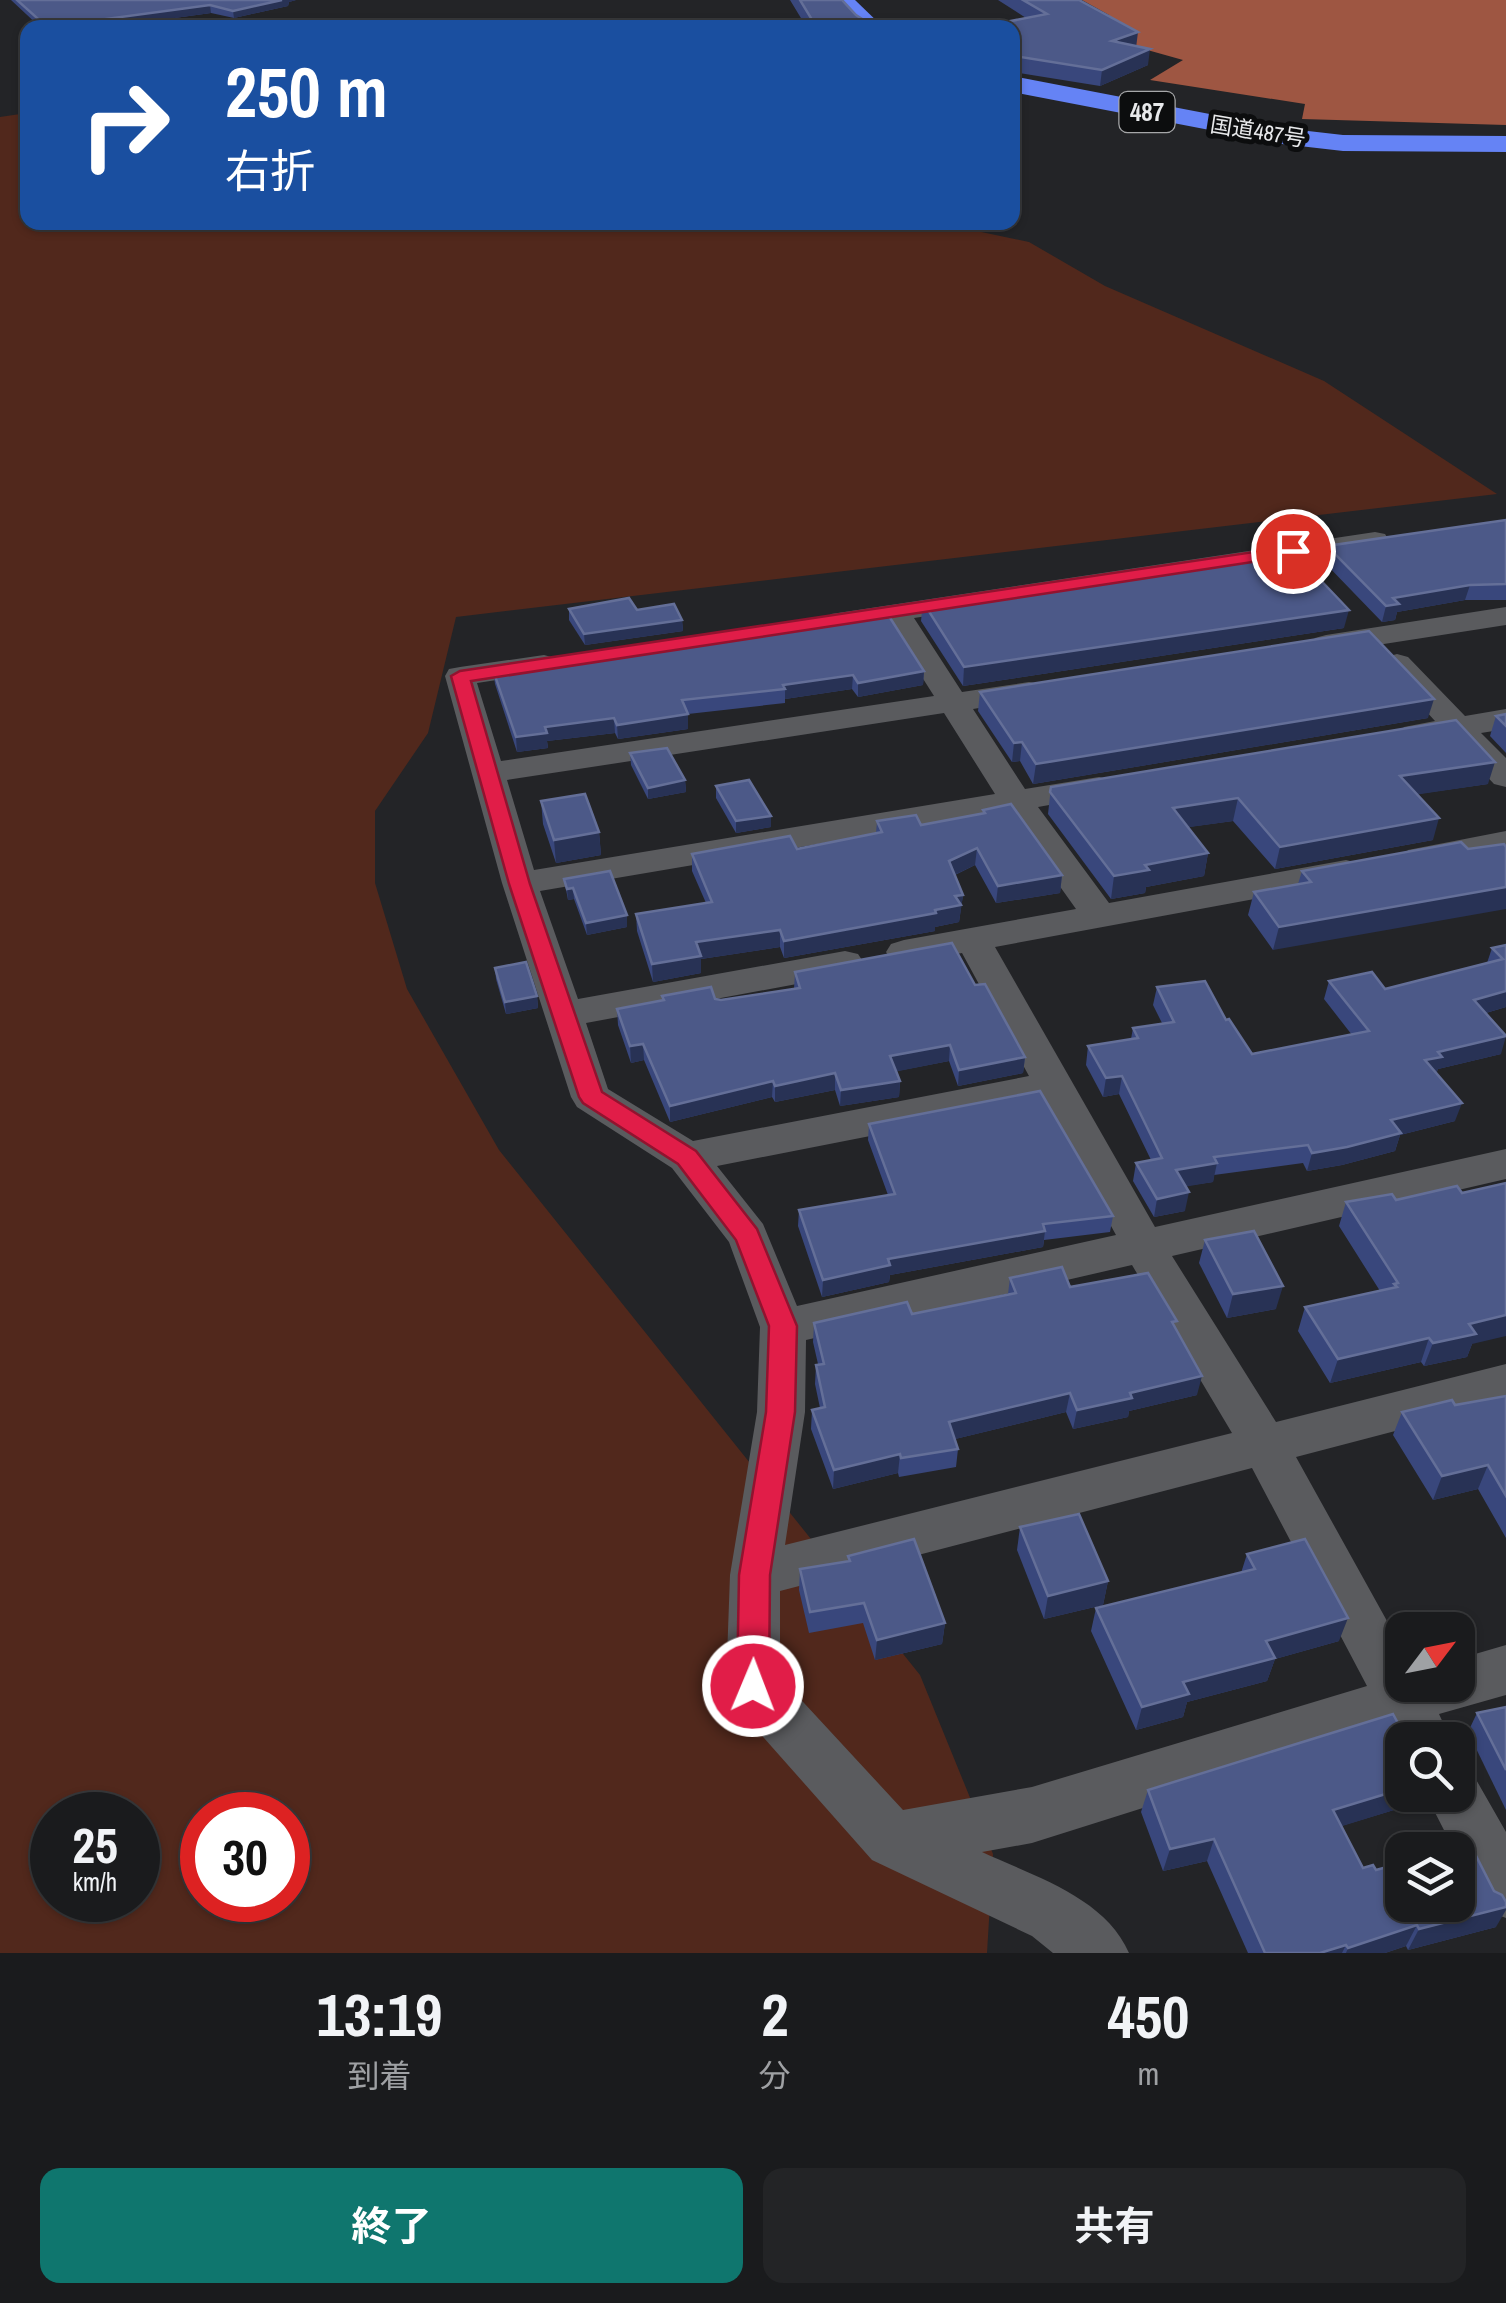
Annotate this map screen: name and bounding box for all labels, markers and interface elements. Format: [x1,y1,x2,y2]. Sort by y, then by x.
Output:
text: 250 m [225,45,388,139]
icon: right [60,60,190,190]
road number: 487 [1120,92,1174,132]
street label: 国道487号 [1208,109,1308,153]
text: 右折 [225,140,315,201]
pin [1251,509,1336,594]
icon: arrive [1266,524,1321,579]
north arrow [1385,1612,1475,1702]
map controls [1385,1612,1475,1922]
position arrow [701,1634,805,1738]
button: search [1385,1722,1475,1812]
speed limit sign: 30 [180,1792,310,1922]
text: 25 [72,1811,118,1879]
button: layers [1385,1832,1475,1922]
text: km/h [73,1865,117,1899]
text: 13:19 [317,1974,442,2055]
text: 2 [761,1974,789,2055]
text: 450 [1107,1976,1189,2057]
text: m [1138,2052,1159,2095]
text: 到着 [347,2054,411,2097]
text: 分 [759,2054,791,2097]
button: 終了 [40,2168,743,2283]
button: 共有 [763,2168,1466,2283]

